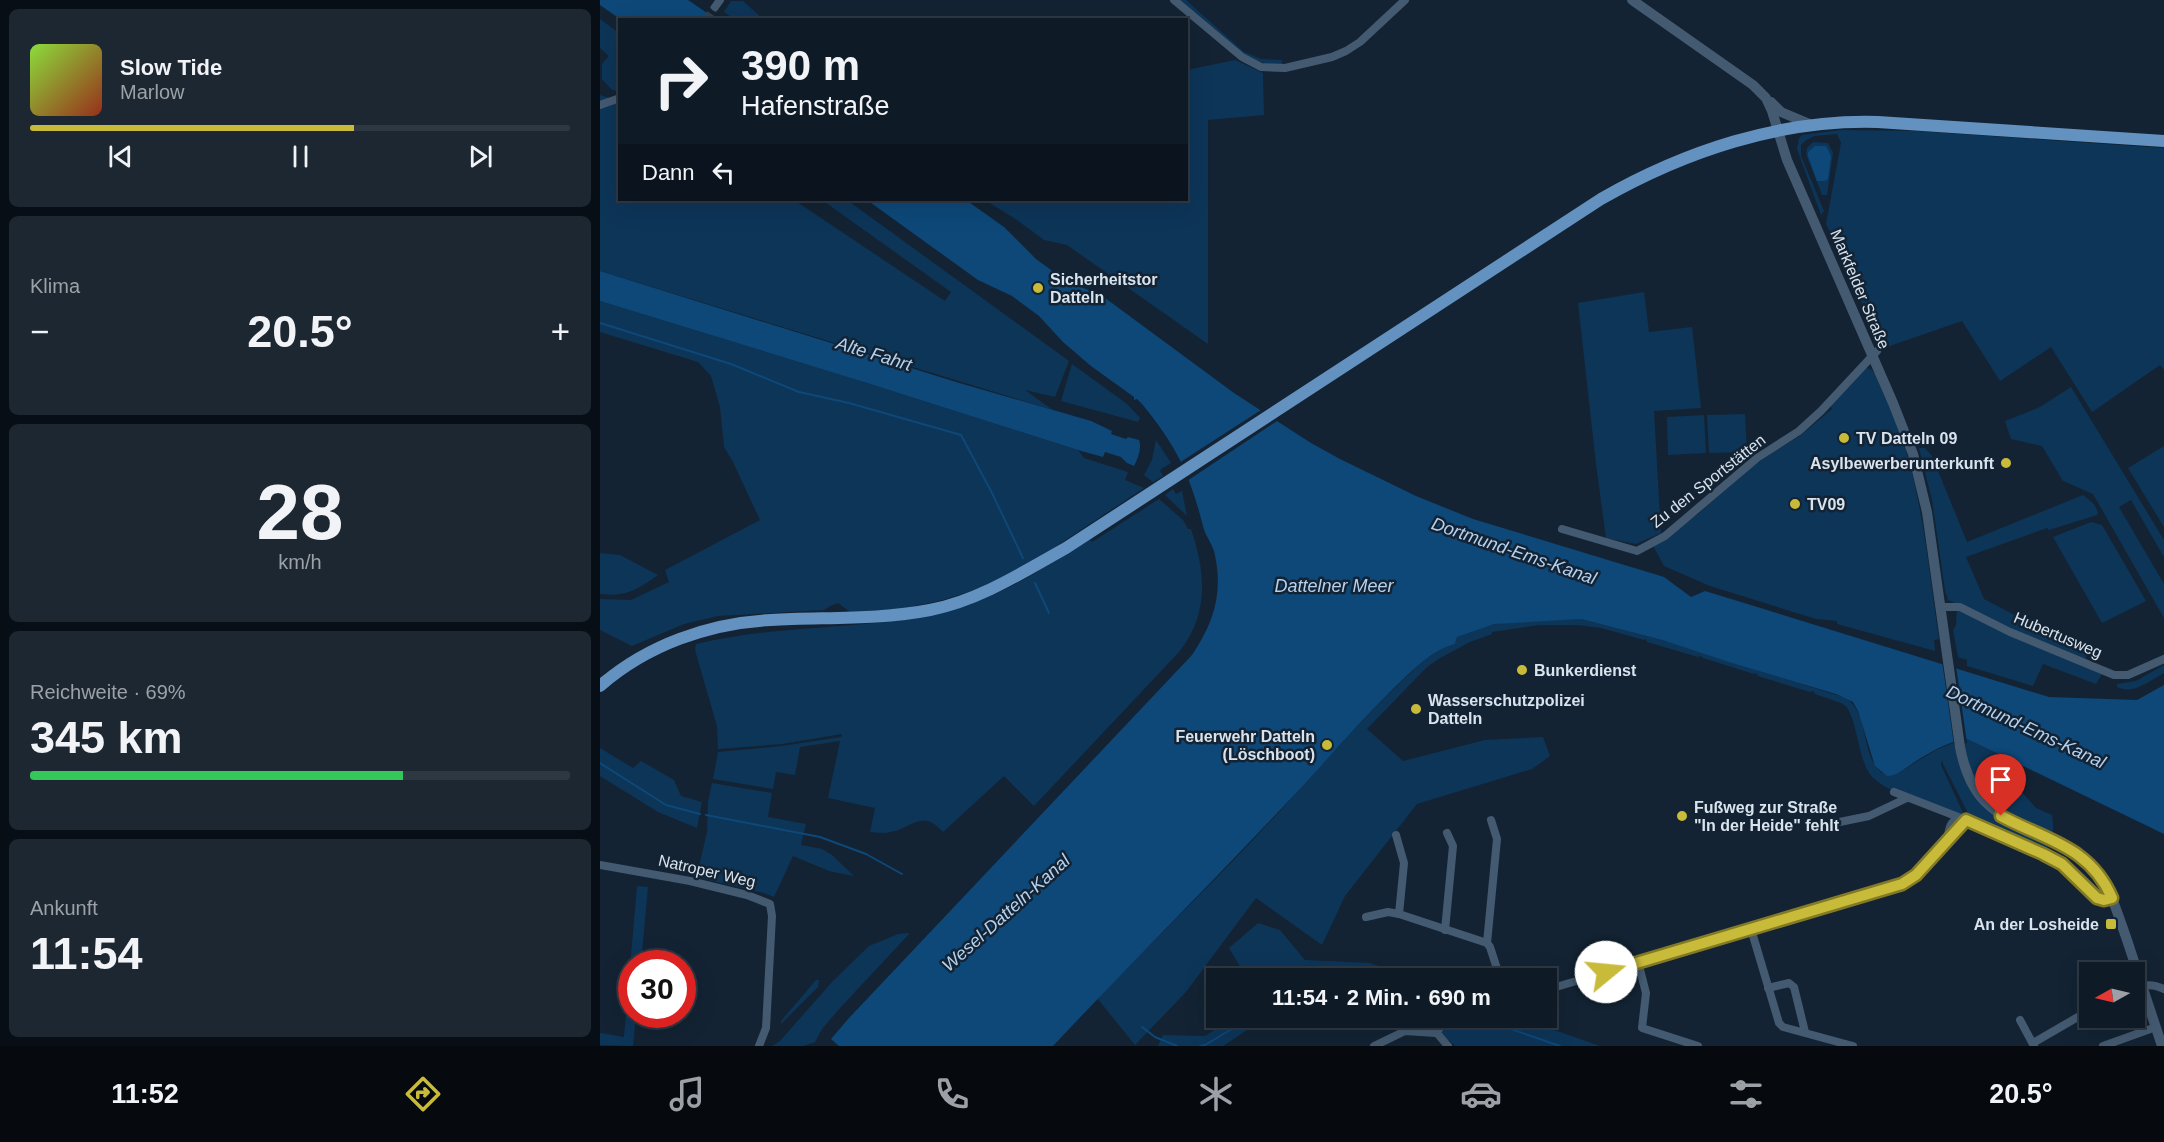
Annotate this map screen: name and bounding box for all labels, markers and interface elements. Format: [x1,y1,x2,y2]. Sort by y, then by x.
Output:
icon: right [642,42,720,120]
text: 390 m [741,42,860,89]
text: Slow Tide [120,55,222,80]
text: Marlow [120,81,184,103]
text: Hafenstraße [741,91,890,121]
icon: previous [104,140,137,173]
icon: pause [284,140,317,173]
icon: next [464,140,497,173]
icon: left [707,156,740,189]
text: Dann [642,160,695,185]
street label: Markfelder Straße [1827,227,1893,351]
place label: Sicherheitstor Datteln [1050,271,1158,306]
text: Klima [30,275,80,297]
marker: Sicherheitstor Datteln [1031,281,1045,295]
text: 20.5° [247,306,353,357]
text: − [30,313,49,350]
text: + [551,313,570,350]
water label: Alte Fahrt [833,333,915,375]
place label: TV Datteln 09 [1856,430,1957,447]
street label: Zu den Sportstätten [1647,431,1769,531]
marker: TV Datteln 09 [1837,431,1851,445]
place label: Asylbewerberunterkunft [1810,455,1995,472]
marker: Asylbewerberunterkunft [1999,456,2013,470]
text: 28 [257,468,343,556]
place label: TV09 [1807,496,1845,513]
marker: TV09 [1788,497,1802,511]
water label: Dortmund-Ems-Kanal [1429,513,1600,589]
text: km/h [278,551,322,573]
water label: Dattelner Meer [1274,576,1395,596]
street label: Hubertusweg [2011,609,2105,661]
place label: Bunkerdienst [1534,662,1637,679]
marker: Bunkerdienst [1515,663,1529,677]
text: Reichweite · 69% [30,681,186,703]
water label: Dortmund-Ems-Kanal [1943,681,2110,773]
place label: Wasserschutzpolizei Datteln [1428,692,1585,727]
marker: Wasserschutzpolizei Datteln [1409,702,1423,716]
text: 345 km [30,712,183,763]
place label: Feuerwehr Datteln (Löschboot) [1175,728,1315,763]
marker: Feuerwehr Datteln (Löschboot) [1320,738,1334,752]
pin [1975,754,2026,816]
icon: arrive [1984,763,2017,796]
place label: Fußweg zur Straße "In der Heide" fehlt [1694,799,1840,834]
marker: Fußweg zur Straße "In der Heide" fehlt [1675,809,1689,823]
water label: Wesel-Datteln-Kanal [938,850,1075,976]
street label: Natroper Weg [657,852,757,890]
text: Ankunft [30,897,98,919]
place label: An der Losheide [1974,916,2099,933]
marker: An der Losheide [2104,917,2118,931]
text: 11:54 [30,928,143,979]
position arrow [1574,940,1638,1004]
speed limit sign: 30 [618,950,696,1028]
north arrow [2079,962,2145,1028]
map controls [2079,962,2145,1028]
text: 11:54 · 2 Min. · 690 m [1272,985,1491,1010]
icon: directions [402,1073,444,1115]
icon: music [666,1073,708,1115]
icon: phone [931,1073,973,1115]
icon: climate [1195,1073,1237,1115]
icon: car [1460,1073,1502,1115]
icon: filters [1725,1073,1767,1115]
text: 11:52 [111,1079,179,1109]
text: 20.5° [1989,1079,2053,1109]

